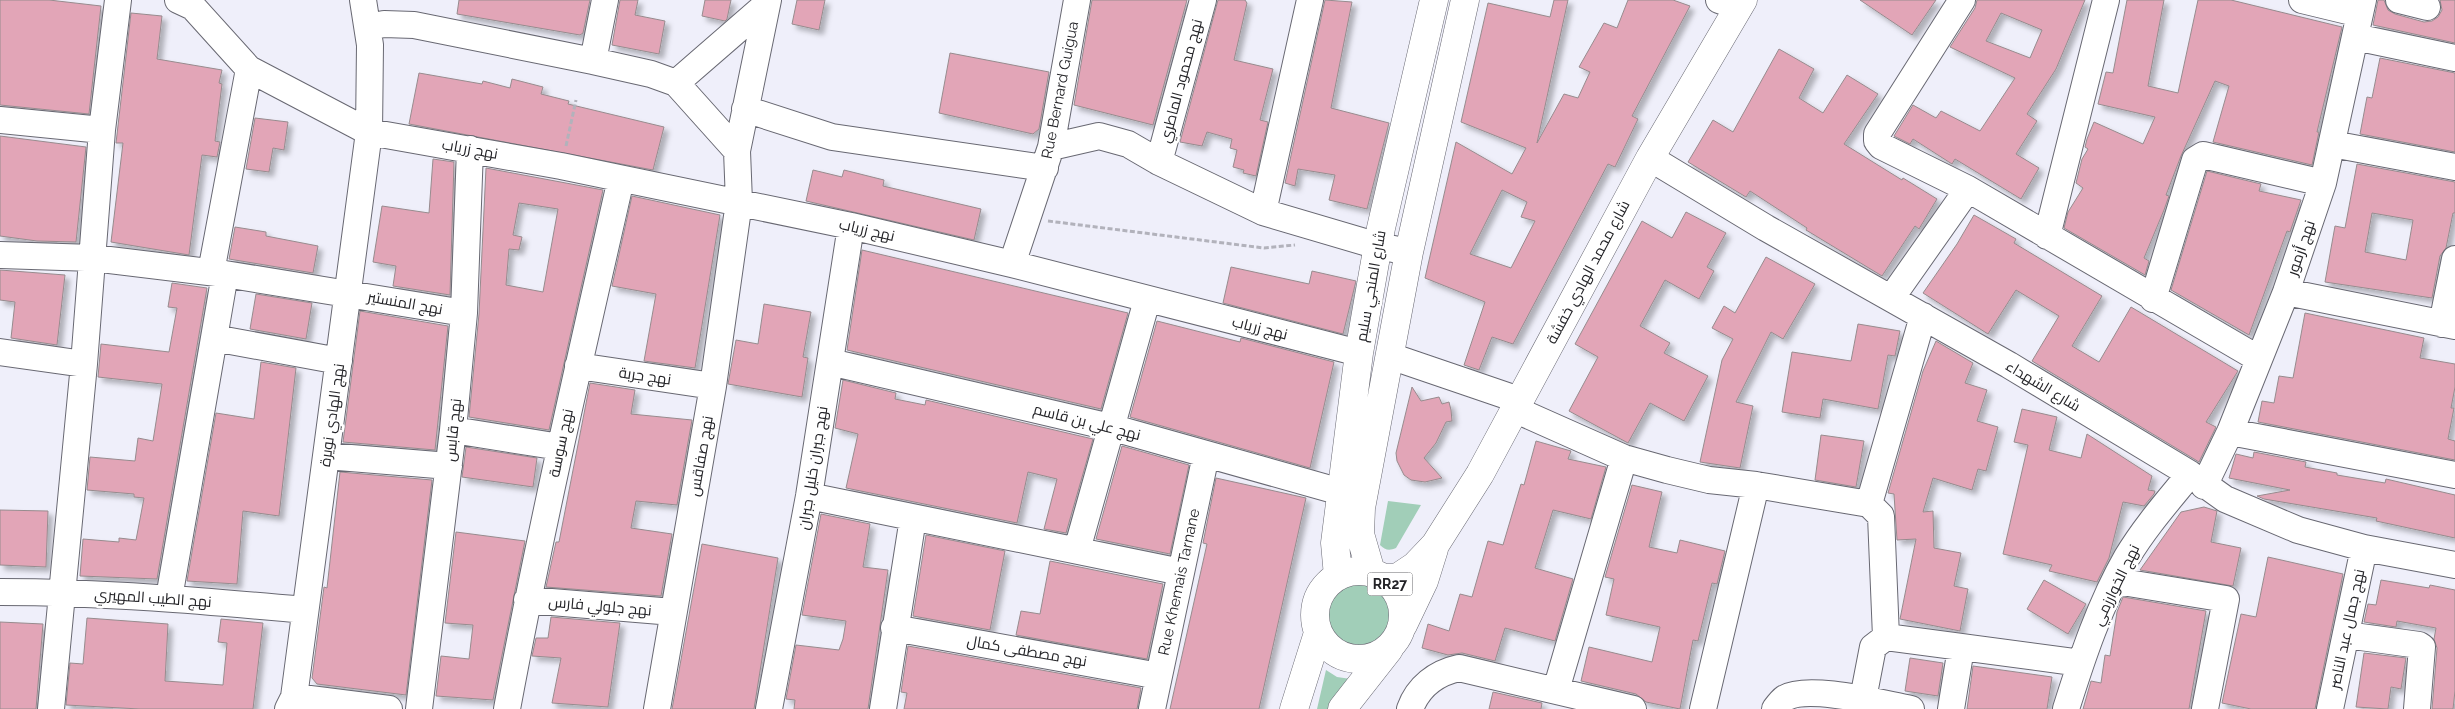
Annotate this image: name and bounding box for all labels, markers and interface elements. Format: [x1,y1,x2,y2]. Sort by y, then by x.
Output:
street label: نهج محمود الماطري [1156,17,1209,146]
street label: Rue Bernard Guigua [1038,20,1082,160]
street label: نهج زرياب [440,135,499,165]
street label: شارع محمد الهادي خفشة [1542,197,1636,348]
street label: نهج زرياب [837,215,897,247]
street label: نهج أزمور [2282,218,2321,280]
street label: شارع المنجي سليم [1352,229,1393,344]
street label: نهج المنستير [365,287,444,320]
street label: نهج زرياب [1230,312,1290,346]
street label: شارع الشهداء [2001,357,2084,417]
street label: نهج الهادي نويرة [316,362,351,468]
street label: نهج جربة [617,363,672,391]
street label: نهج قابس [441,398,467,463]
street label: نهج علي بن قاسم [1031,400,1142,447]
street label: نهج جبران خليل جبران [794,405,834,532]
street label: نهج سوسة [545,407,579,479]
street label: نهج صفاقس [685,414,719,498]
street label: Rue Khemais Tarnane [1155,507,1203,657]
street label: نهج الخوارزمي [2089,542,2146,630]
street label: نهج جمال عبد الناصر [2325,567,2370,692]
road number: RR27 [1368,572,1412,596]
street label: نهج الطيب المهيري [94,585,212,614]
street label: نهج جلولي فارس [547,593,652,622]
street label: نهج مصطفى كمال [965,632,1088,672]

